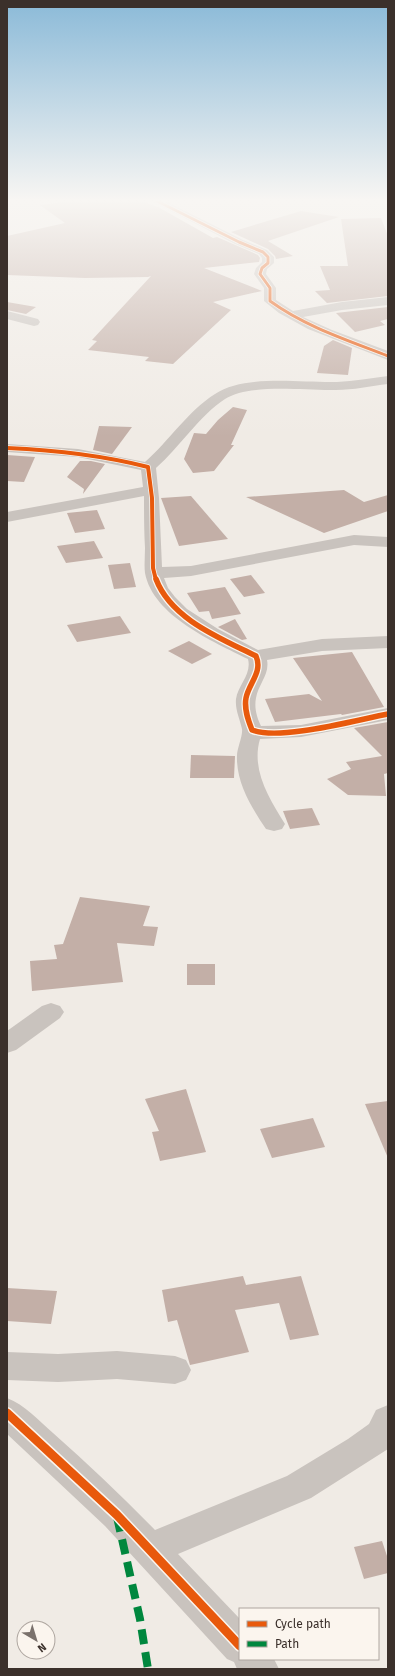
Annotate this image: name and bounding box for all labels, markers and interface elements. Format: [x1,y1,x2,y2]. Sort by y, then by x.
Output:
legend [239,1608,379,1660]
text: Cycle path [275,1617,331,1631]
north arrow [16,1620,56,1660]
text: Path [275,1637,299,1651]
text: N [35,1640,49,1655]

